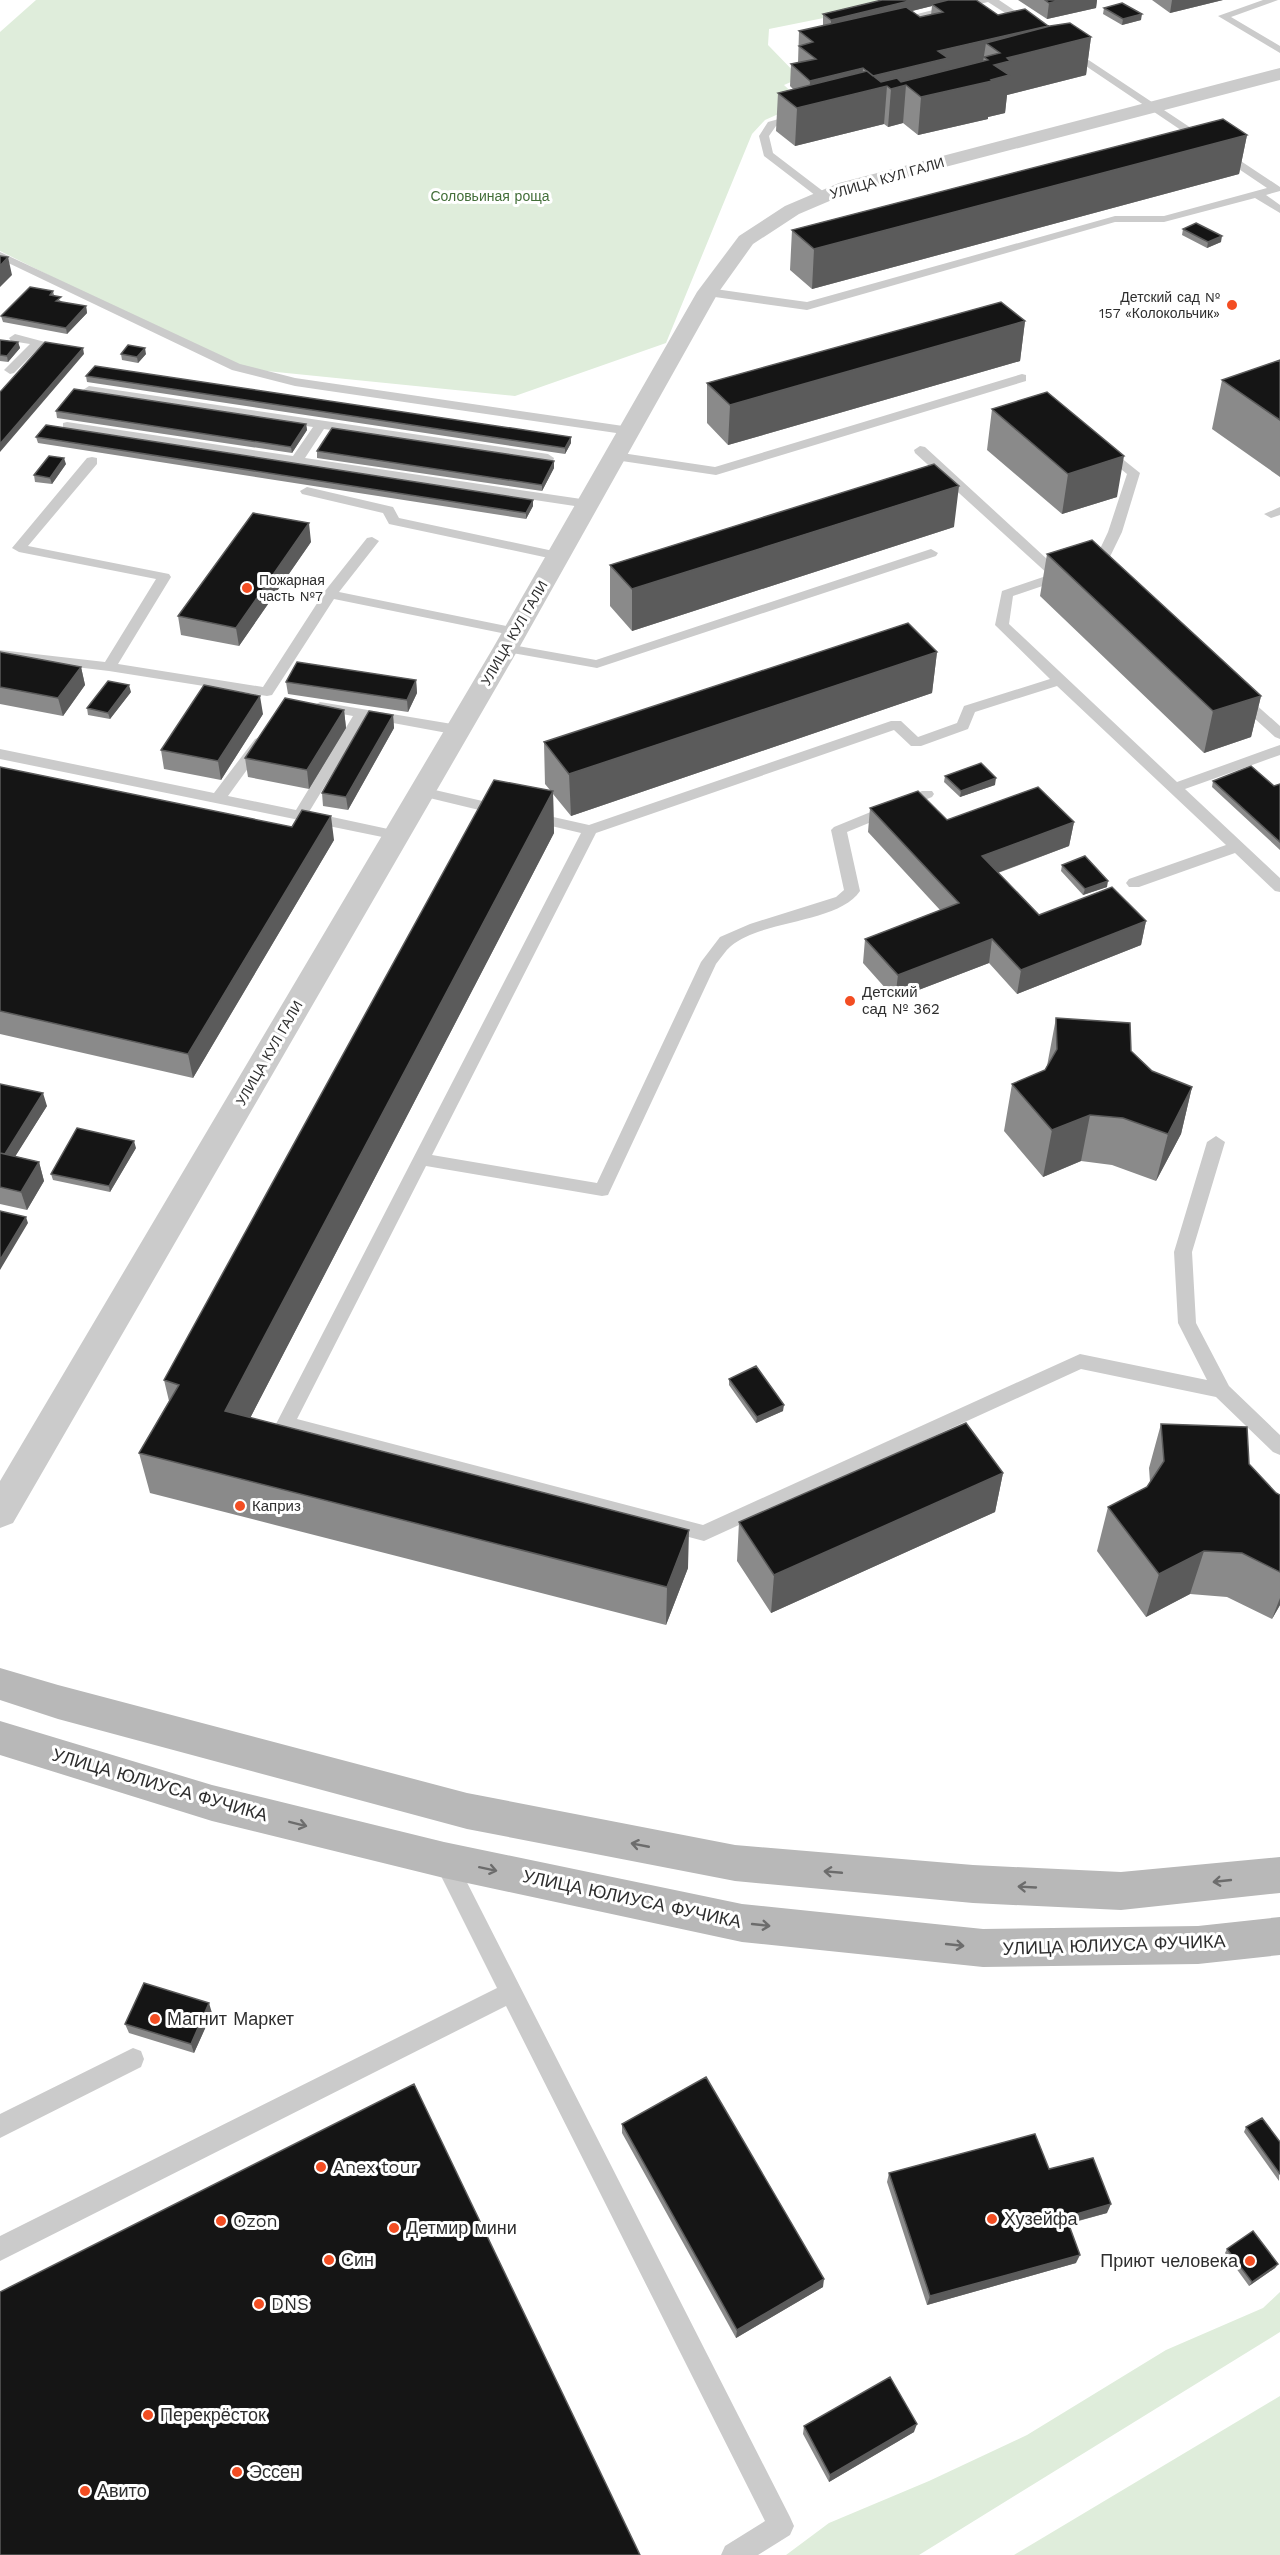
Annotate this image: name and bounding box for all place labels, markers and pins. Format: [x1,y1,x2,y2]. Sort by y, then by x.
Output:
place label: Детский сад № 157 «Колокольчик» [1099,289,1220,321]
marker: Детский сад № 157 «Колокольчик» [1225,298,1239,312]
place label: Пожарная часть №7 [259,572,325,604]
marker: Пожарная часть №7 [240,581,254,595]
place label: Детский сад № 362 [862,983,940,1018]
marker: Детский сад № 362 [843,994,857,1008]
place label: Каприз [252,1497,301,1515]
marker: Каприз [233,1499,247,1513]
place label: Магнит Маркет [167,2008,294,2029]
marker: Магнит Маркет [148,2012,162,2026]
place label: Anex tour [333,2156,418,2177]
marker: Anex tour [314,2160,328,2174]
place label: Хузейфа [1004,2208,1079,2229]
place label: Ozon [233,2210,278,2231]
marker: Хузейфа [985,2212,999,2226]
marker: Ozon [214,2214,228,2228]
place label: Детмир мини [406,2217,517,2238]
marker: Детмир мини [387,2221,401,2235]
place label: Син [341,2249,374,2270]
place label: Приют человека [1100,2250,1239,2271]
marker: Син [322,2253,336,2267]
marker: Приют человека [1243,2254,1257,2268]
place label: DNS [271,2293,309,2314]
marker: DNS [252,2297,266,2311]
place label: Перекрёсток [160,2404,266,2425]
marker: Перекрёсток [141,2408,155,2422]
place label: Эссен [249,2461,300,2482]
marker: Эссен [230,2465,244,2479]
place label: Авито [97,2480,147,2501]
marker: Авито [78,2484,92,2498]

